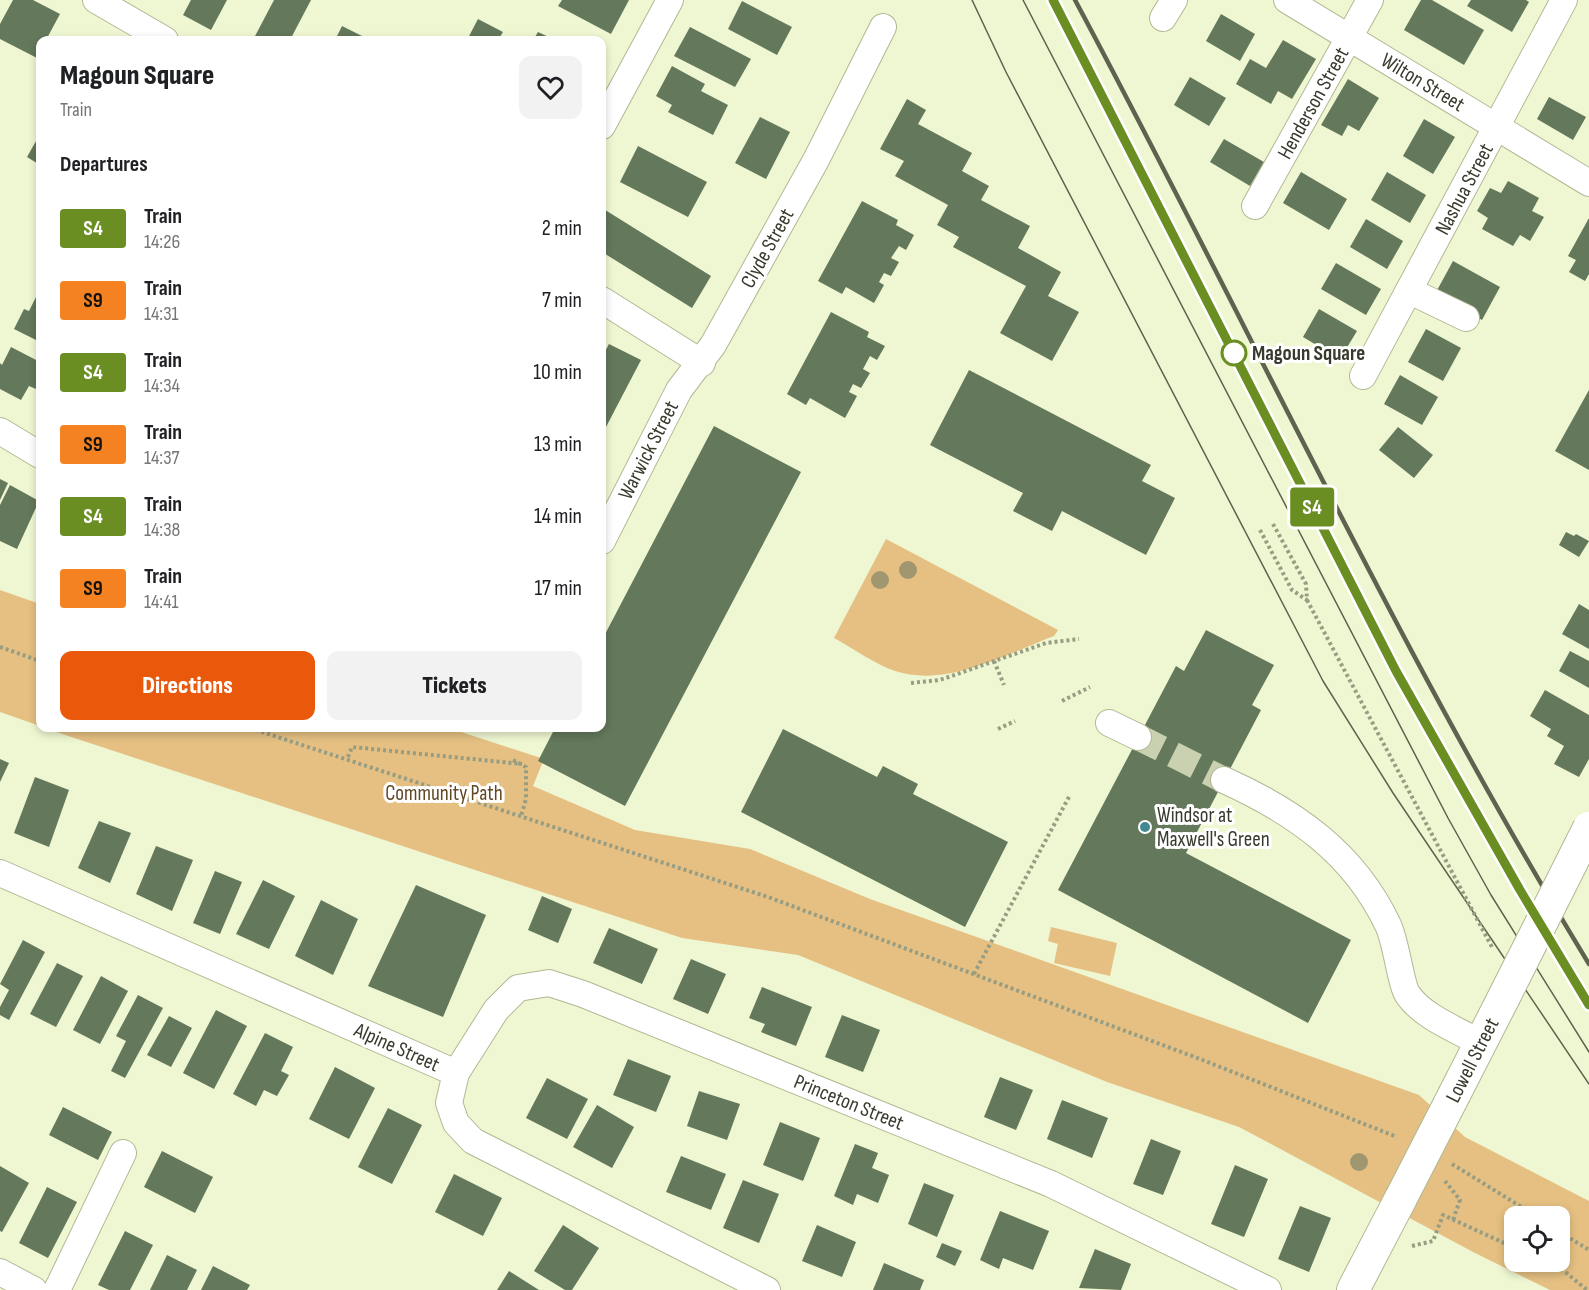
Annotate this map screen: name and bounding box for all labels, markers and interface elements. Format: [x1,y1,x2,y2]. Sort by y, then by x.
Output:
street label: Henderson Street [1272,43,1354,163]
street label: Wilton Street [1376,48,1469,117]
button: heart [519,56,582,119]
text: Magoun Square [60,59,214,92]
text: Train [60,98,92,122]
street label: Nashua Street [1430,139,1499,239]
text: Departures [60,151,148,178]
text: Train [144,203,182,230]
street label: Clyde Street [735,204,799,292]
text: 2 min [542,215,582,242]
text: S4 [83,216,103,241]
text: 14:26 [144,230,180,254]
text: Train [144,275,182,302]
text: 7 min [542,287,582,314]
text: S9 [83,288,103,313]
text: 14:31 [144,302,179,326]
marker: Magoun Square [1221,340,1247,366]
place label: Magoun Square [1252,341,1365,366]
text: Train [144,347,182,374]
text: 10 min [533,359,582,386]
text: S4 [83,360,103,385]
text: 14:34 [144,374,180,398]
street label: Warwick Street [613,397,684,504]
text: Train [144,419,182,446]
text: 13 min [534,431,582,458]
text: S9 [83,432,103,457]
text: 14:37 [144,446,180,470]
line badge: S4 [1285,488,1339,526]
text: Train [144,491,182,518]
text: S4 [1302,495,1322,520]
text: 14 min [534,503,582,530]
text: S4 [83,504,103,529]
text: 14:38 [144,518,180,542]
text: Train [144,563,182,590]
text: 17 min [534,575,582,602]
text: S9 [83,576,103,601]
text: 14:41 [144,590,179,614]
button: Directions [60,651,315,720]
button: Tickets [327,651,582,720]
park label: Community Path [385,781,503,806]
place label: Windsor at Maxwell's Green [1157,803,1270,852]
marker: Windsor at Maxwell's Green [1138,820,1152,834]
street label: Lowell Street [1440,1014,1504,1107]
street label: Alpine Street [349,1017,443,1077]
street label: Princeton Street [790,1069,907,1136]
map controls [1504,1206,1570,1272]
button: locate [1504,1206,1570,1272]

